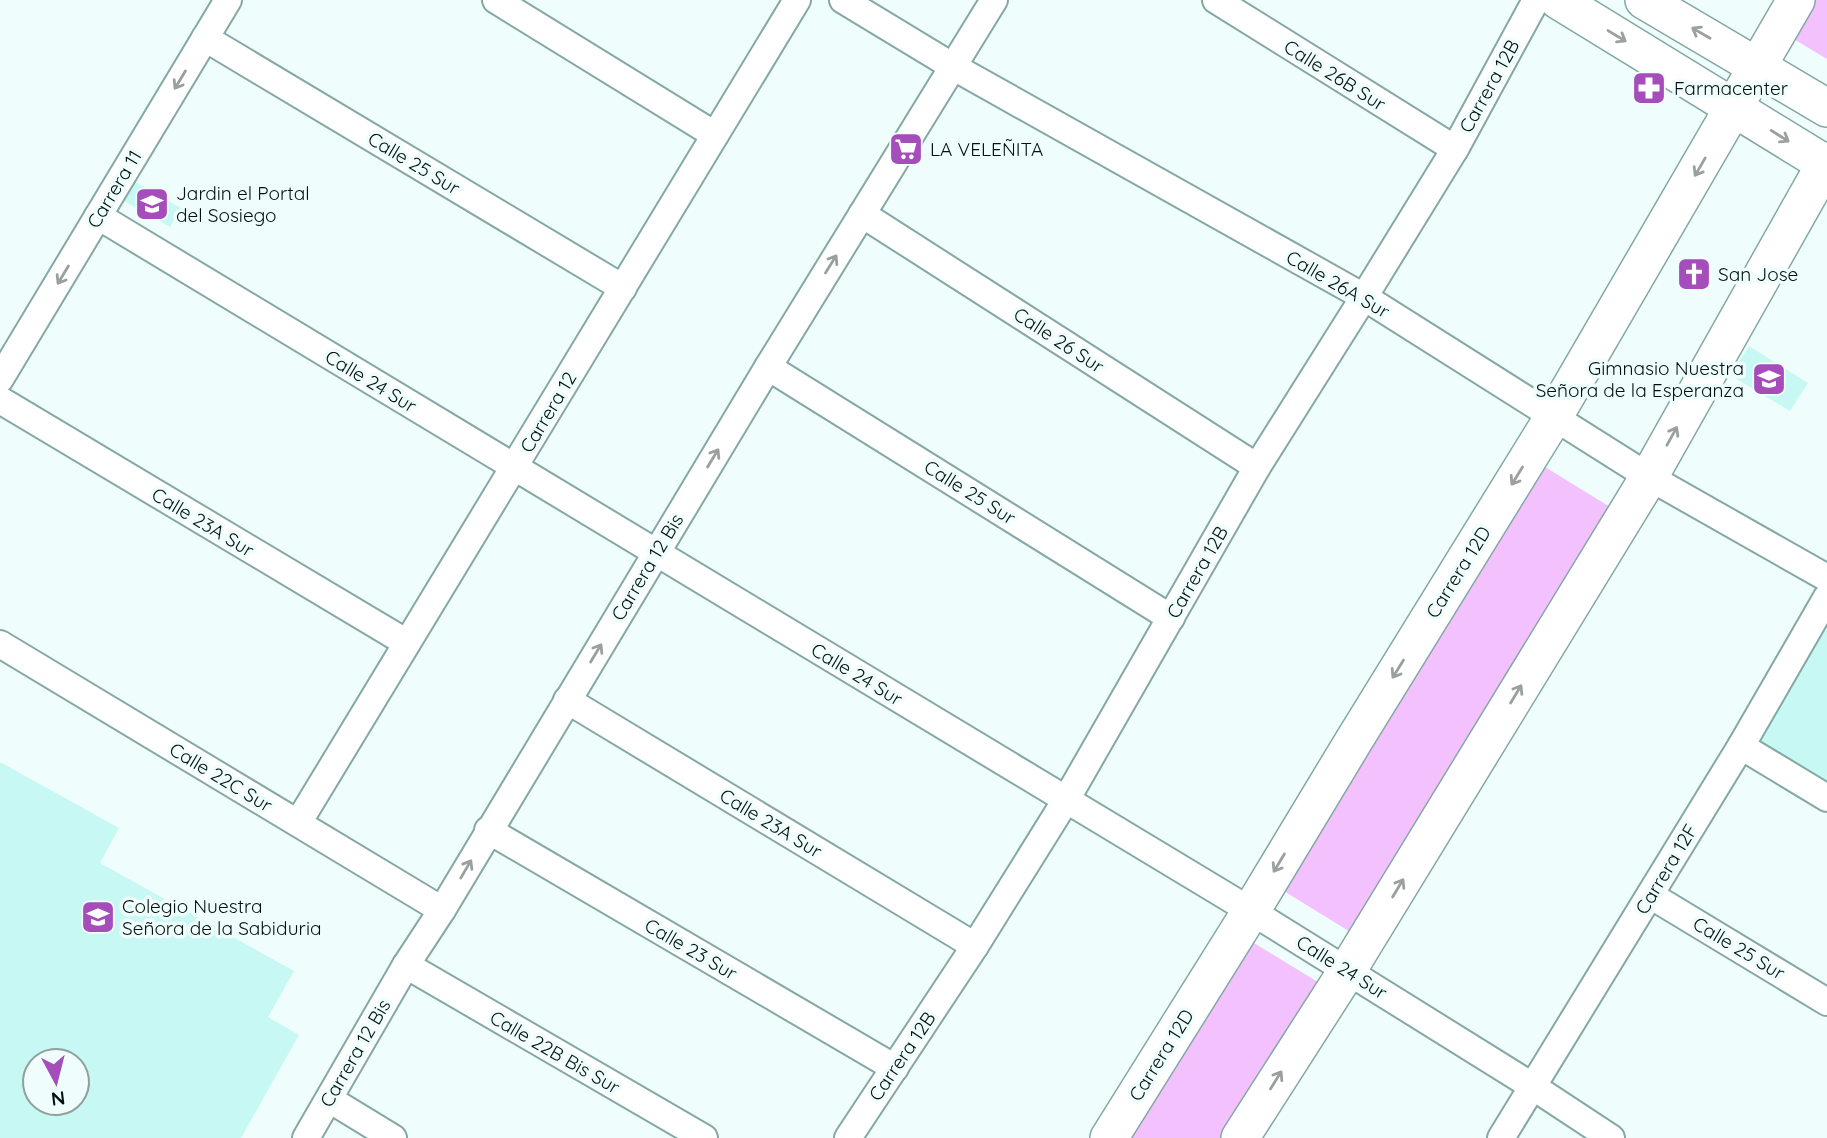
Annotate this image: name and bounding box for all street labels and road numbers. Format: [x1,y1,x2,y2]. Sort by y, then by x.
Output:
street label: Calle 26B Sur [1280,34,1391,116]
street label: Carrera 12B [1454,35,1524,137]
street label: Calle 25 Sur [364,126,465,200]
street label: Carrera 11 [81,146,147,232]
street label: Calle 26A Sur [1282,245,1395,324]
street label: Calle 26 Sur [1009,302,1109,379]
street label: Calle 24 Sur [321,344,422,418]
street label: Carrera 12 [514,367,582,457]
street label: Calle 25 Sur [920,454,1021,530]
street label: Calle 23A Sur [147,482,259,562]
street label: Carrera 12 Bis [606,509,688,625]
street label: Carrera 12B [1161,522,1233,622]
street label: Carrera 12D [1420,522,1496,622]
street label: Calle 24 Sur [807,637,908,711]
street label: Calle 22C Sur [165,737,277,817]
street label: Calle 23A Sur [715,783,827,863]
street label: Carrera 12F [1630,820,1702,918]
street label: Calle 25 Sur [1689,911,1790,985]
street label: Calle 23 Sur [640,913,742,985]
street label: Calle 24 Sur [1292,930,1392,1005]
street label: Carrera 12 Bis [314,995,396,1111]
street label: Calle 22B Bis Sur [486,1005,625,1099]
street label: Carrera 12D [1123,1005,1199,1105]
street label: Carrera 12B [863,1007,941,1105]

